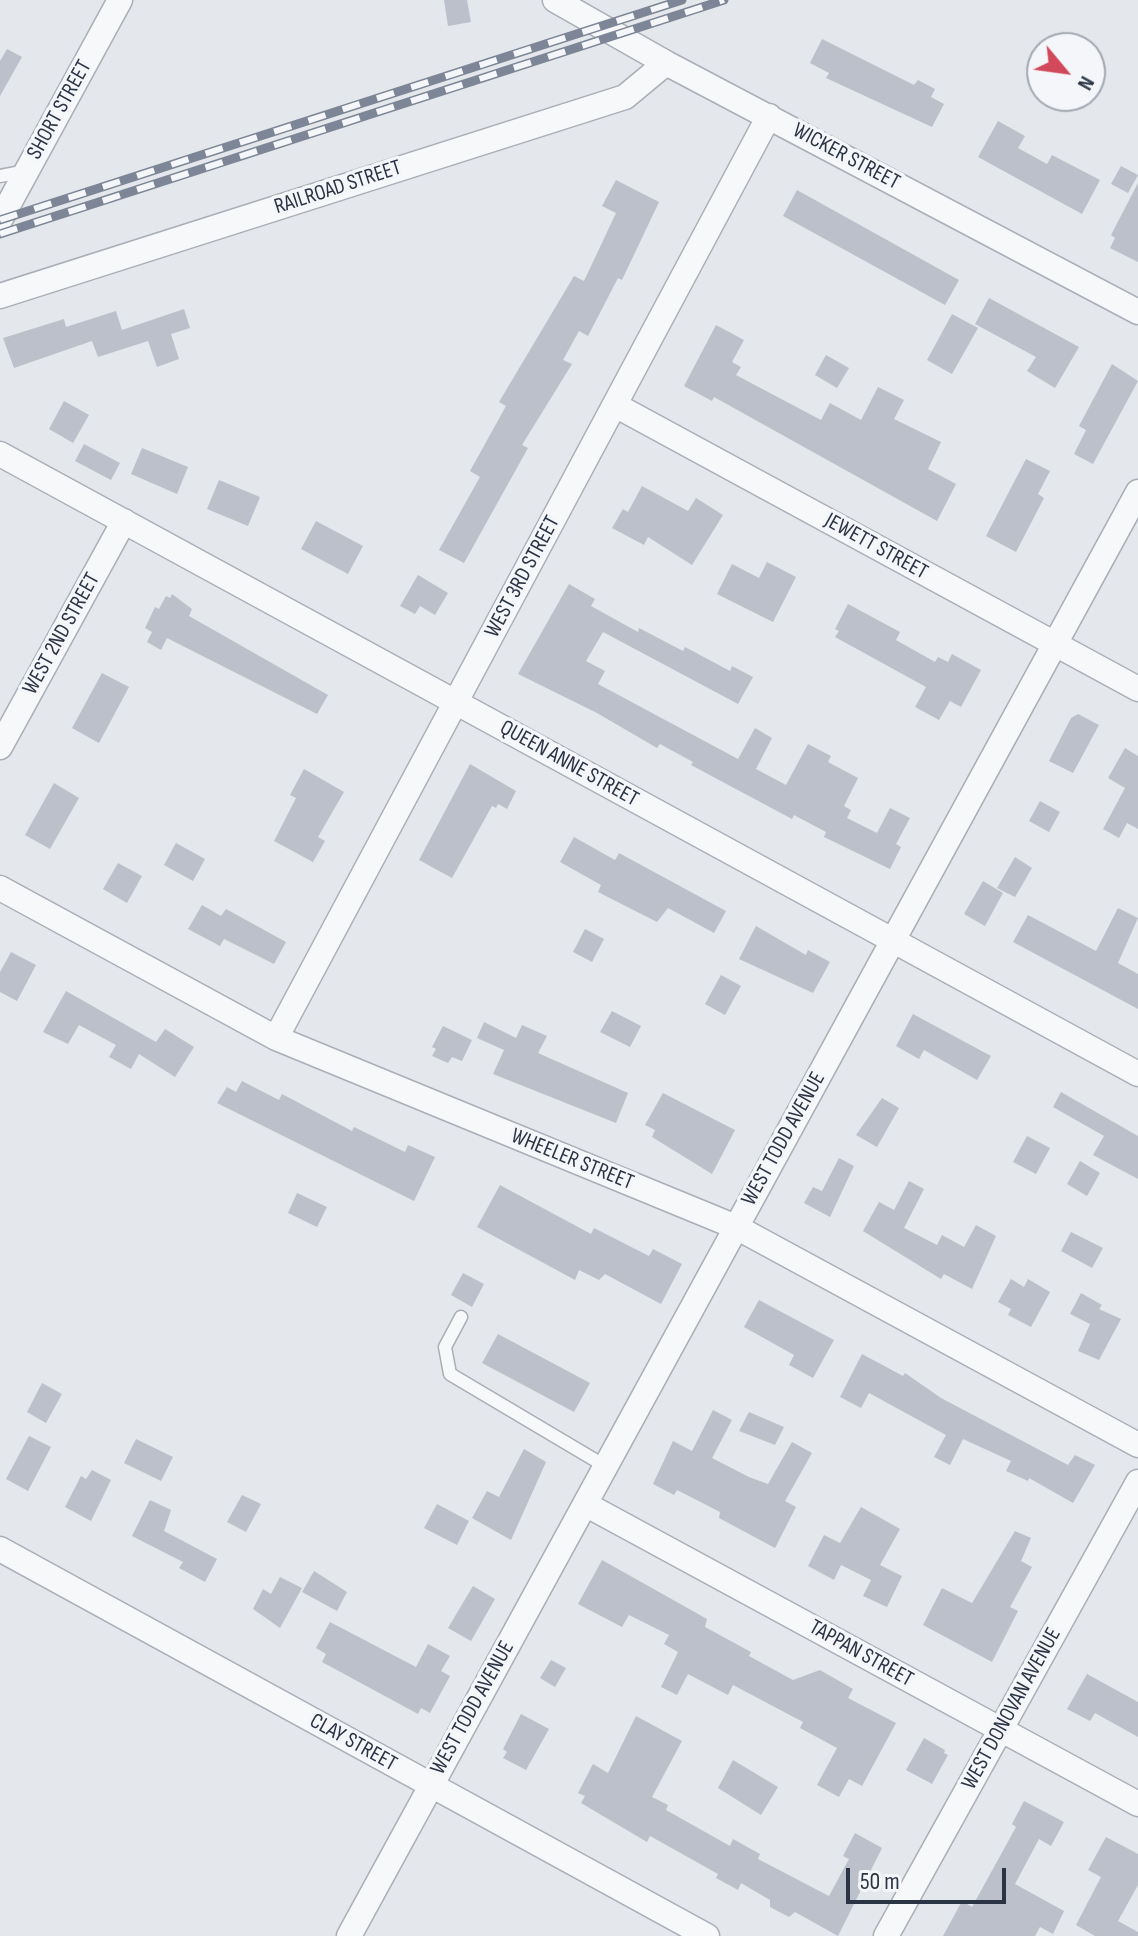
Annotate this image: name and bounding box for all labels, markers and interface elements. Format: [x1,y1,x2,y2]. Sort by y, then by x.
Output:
north arrow [1026,32,1106,112]
street label: SHORT STREET [22,56,98,164]
text: N [1071,71,1100,95]
street label: WICKER STREET [788,118,904,196]
street label: RAILROAD STREET [271,155,405,221]
street label: JEWETT STREET [820,508,932,586]
street label: WEST 3RD STREET [480,512,566,642]
street label: WEST 2ND STREET [18,569,106,699]
street label: QUEEN ANNE STREET [495,715,643,813]
street label: WEST TODD AVENUE [736,1068,832,1210]
street label: WHEELER STREET [507,1123,637,1197]
street label: TAPPAN STREET [804,1615,918,1693]
street label: WEST DONOVAN AVENUE [957,1623,1067,1795]
street label: WEST TODD AVENUE [425,1637,521,1779]
street label: CLAY STREET [305,1708,401,1778]
scale bar [850,1852,1010,1902]
text: 50 m [860,1867,900,1896]

